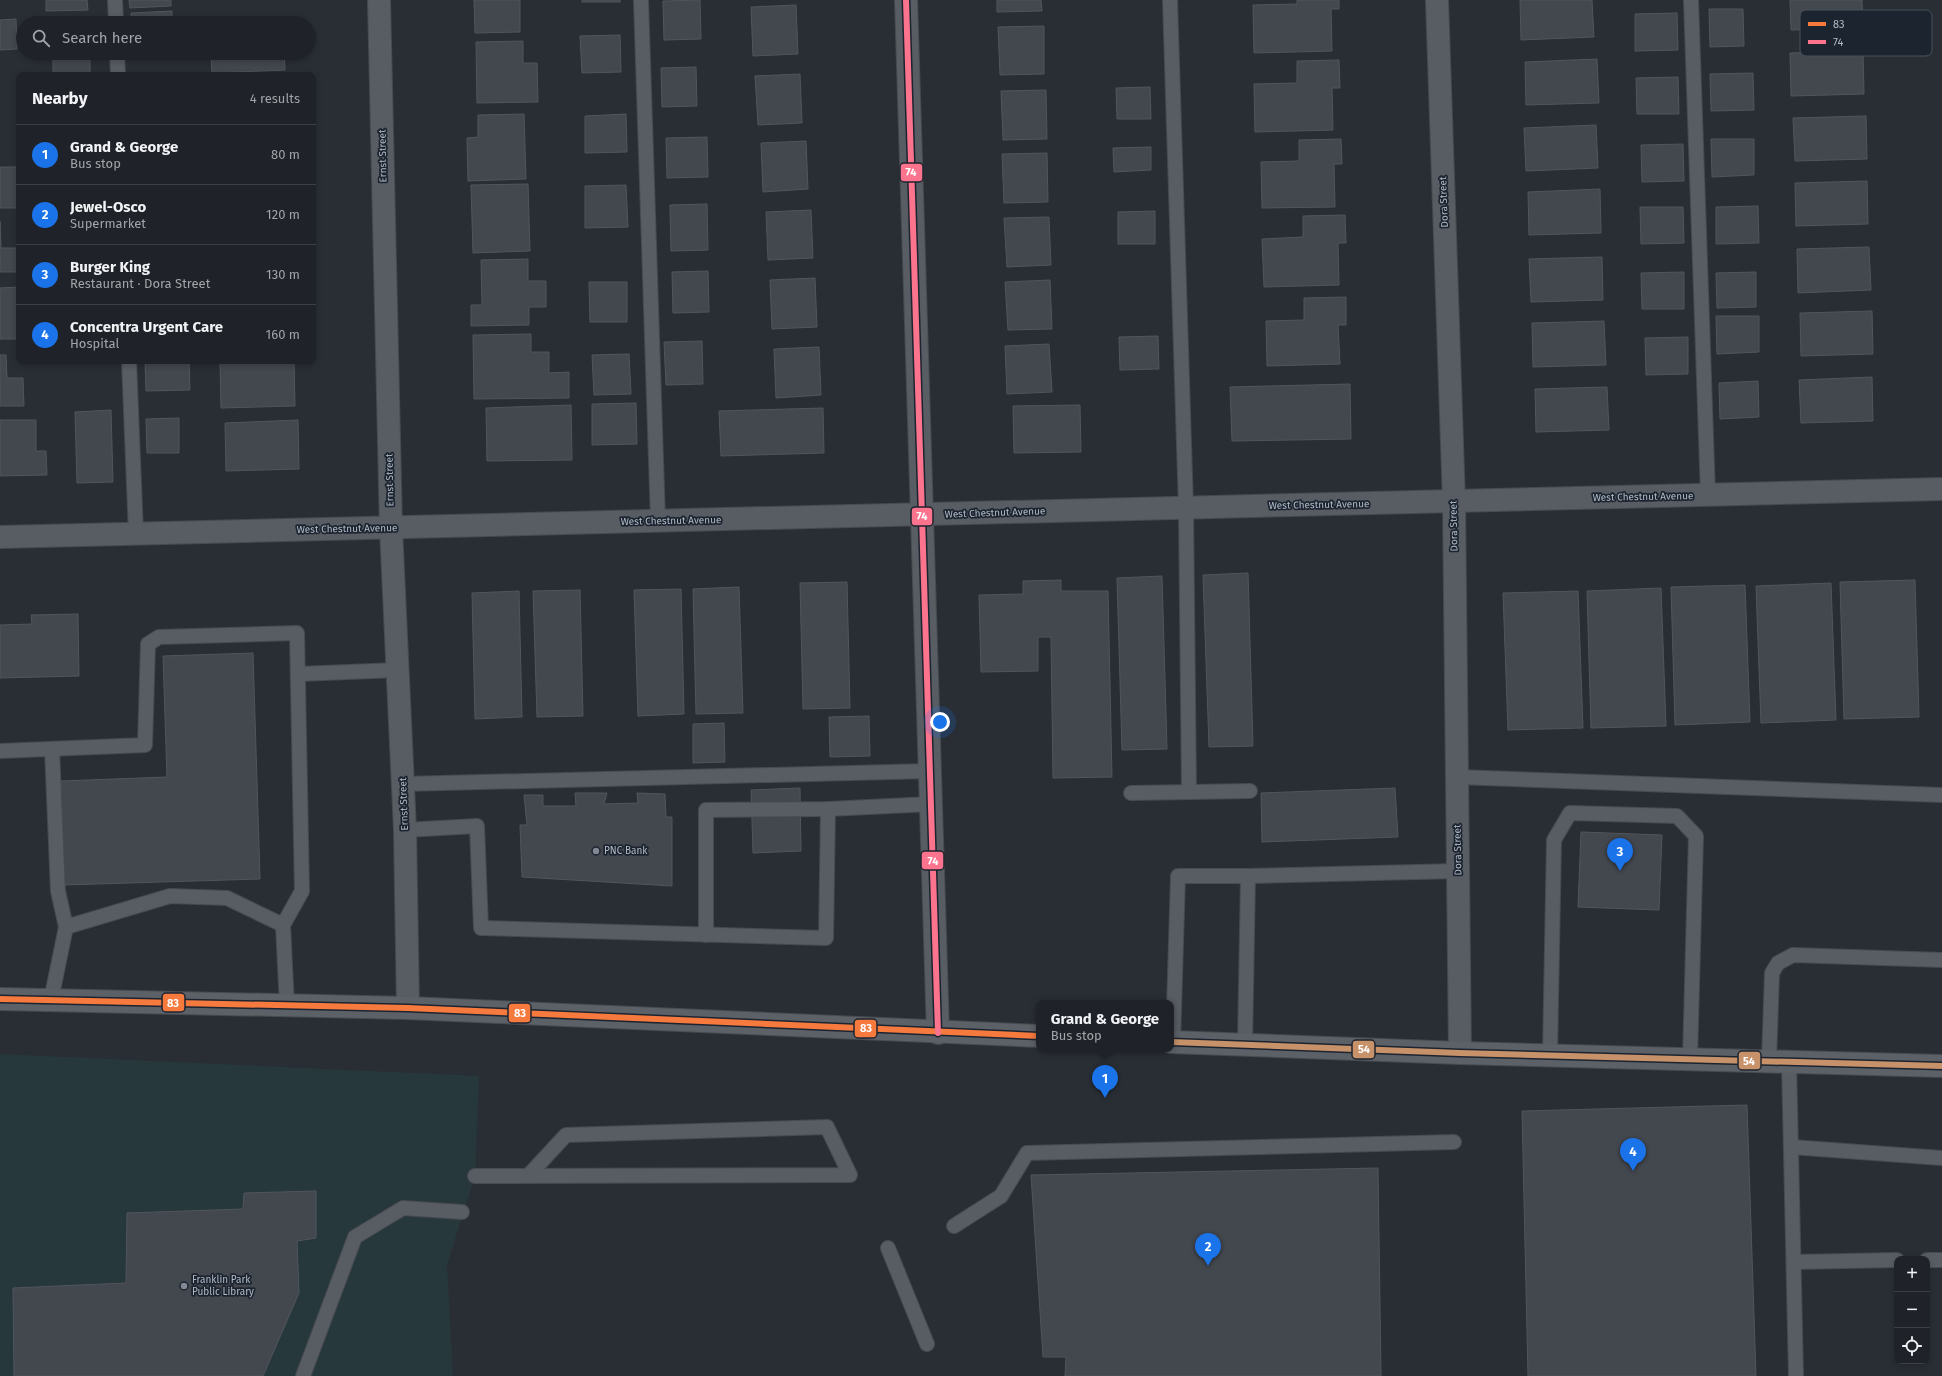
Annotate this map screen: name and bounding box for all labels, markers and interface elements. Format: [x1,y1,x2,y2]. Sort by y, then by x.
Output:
legend [1800,10,1932,56]
search box [16,16,316,60]
text: 83 [1833,18,1845,31]
icon: search [30,27,52,49]
text: Search here [62,29,142,47]
text: 74 [1833,36,1843,49]
text: Nearby [32,88,87,109]
text: 4 results [250,91,300,106]
street label: Ernst Street [377,129,389,183]
text: Grand & George [70,138,178,156]
text: 1 [42,147,48,162]
text: 80 m [271,147,300,162]
text: Bus stop [70,156,121,171]
line badge: 74 [900,163,923,182]
text: 74 [906,166,916,179]
street label: Dora Street [1437,176,1451,228]
text: Jewel-Osco [70,198,146,216]
text: 2 [42,207,48,222]
text: 120 m [266,207,300,222]
text: Supermarket [70,216,146,231]
text: Burger King [70,258,150,276]
text: 3 [42,267,48,282]
text: 130 m [266,267,300,282]
text: Restaurant · Dora Street [70,276,210,291]
text: Concentra Urgent Care [70,318,223,336]
text: 4 [41,327,49,342]
text: 160 m [266,327,300,342]
text: Hospital [70,336,119,351]
street label: Ernst Street [384,453,396,507]
street label: West Chestnut Avenue [1593,490,1693,504]
street label: West Chestnut Avenue [1269,498,1369,512]
street label: Dora Street [1448,500,1460,552]
street label: West Chestnut Avenue [944,505,1046,521]
line badge: 74 [911,507,933,526]
text: 74 [917,510,927,523]
street label: West Chestnut Avenue [621,514,721,528]
street label: West Chestnut Avenue [297,522,397,536]
your location [930,712,950,732]
street label: Ernst Street [397,777,411,831]
street label: Dora Street [1452,824,1464,876]
pin: 3 [1607,838,1633,871]
place label: PNC Bank [604,845,648,857]
marker: PNC Bank [591,846,601,856]
line badge: 74 [921,851,944,870]
text: 74 [928,855,938,868]
line badge: 83 [162,993,185,1012]
text: 83 [167,997,179,1010]
popup [1036,1000,1174,1052]
line badge: 83 [508,1003,531,1023]
text: 83 [514,1007,526,1020]
text: Grand & George [1051,1010,1159,1028]
line badge: 83 [854,1019,877,1038]
text: 83 [860,1022,872,1035]
text: Bus stop [1051,1028,1102,1043]
line badge: 54 [1352,1040,1375,1059]
text: 54 [1358,1043,1370,1056]
line badge: 54 [1738,1051,1761,1070]
text: 54 [1743,1055,1755,1068]
pin: 1 [1092,1065,1118,1098]
pin: 4 [1620,1138,1646,1171]
pin: 2 [1195,1233,1221,1266]
map controls [1894,1256,1930,1364]
button: + [1894,1256,1930,1292]
place label: Franklin Park Public Library [192,1274,254,1298]
marker: Franklin Park Public Library [179,1281,189,1291]
button: − [1894,1292,1930,1328]
button: locate [1894,1328,1930,1364]

